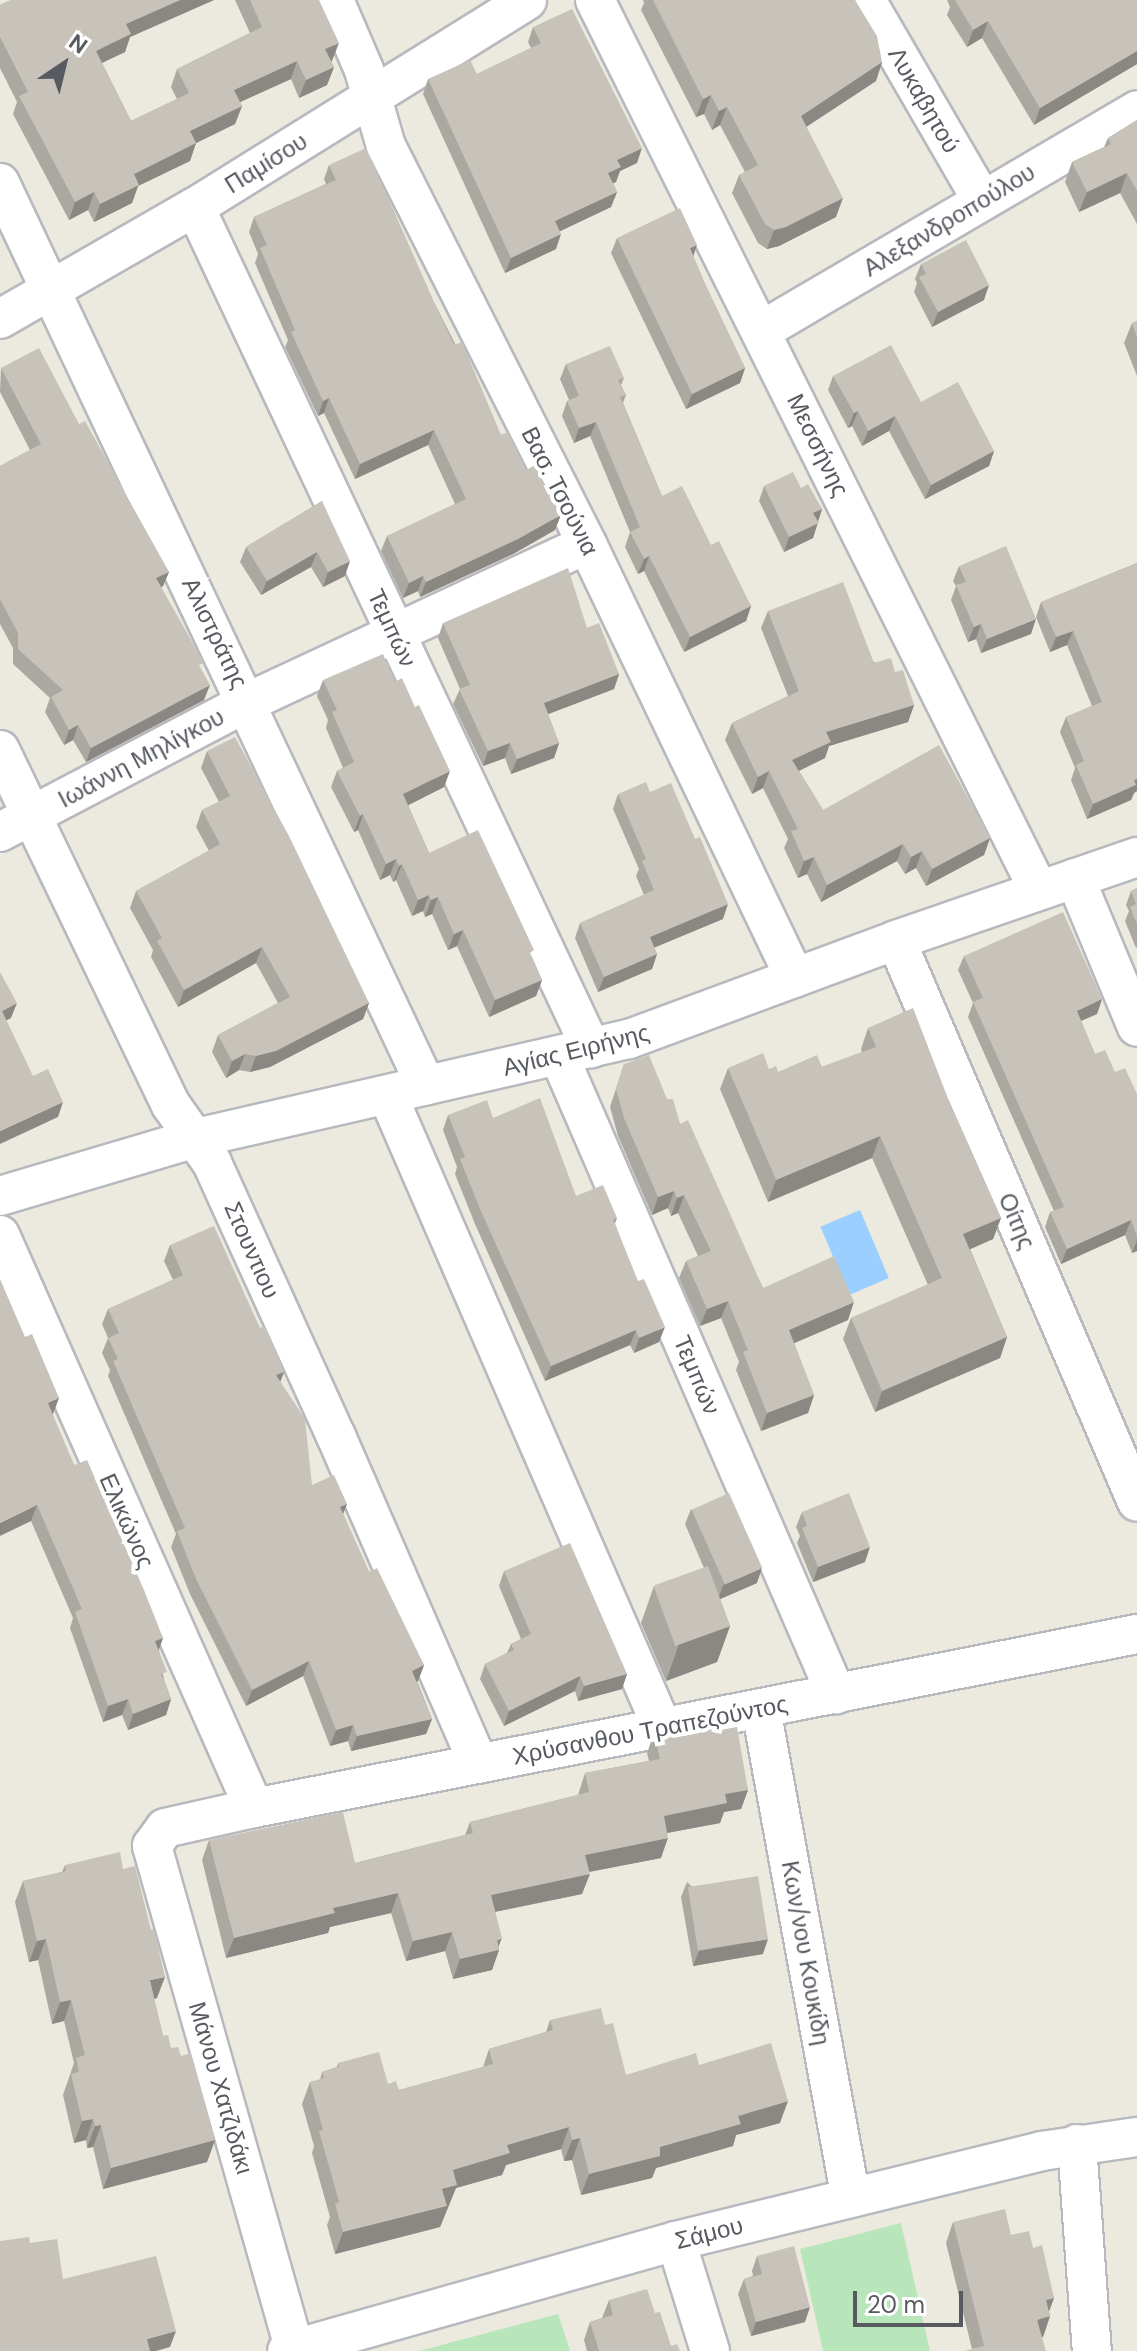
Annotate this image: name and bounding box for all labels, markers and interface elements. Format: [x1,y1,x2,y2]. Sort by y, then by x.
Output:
north arrow [24,24,104,104]
text: N [63,27,93,60]
street label: Λυκαβητού [882,42,966,158]
street label: Παμίσου [220,127,312,199]
street label: Αλεξανδροπούλου [858,157,1040,283]
street label: Μεσσήνης [781,389,855,501]
street label: Βασ. Τσούνια [515,422,605,560]
street label: Αλιστράτης [176,573,254,693]
street label: Τεμπών [361,584,423,672]
street label: Ιωάννη Μηλίγκου [53,702,229,814]
street label: Αγίας Ειρήνης [500,1018,652,1082]
street label: Οίτης [992,1188,1042,1254]
street label: Στουντιου [218,1197,286,1303]
street label: Τεμπών [668,1331,726,1419]
street label: Ελικώνος [93,1469,161,1573]
street label: Χρύσανθου Τραπεζούντος [510,1689,790,1771]
street label: Κων/νου Κουκίδη [776,1858,836,2048]
street label: Μάνου Χατζιδάκι [183,1999,259,2177]
street label: Σάμου [672,2211,746,2255]
scale bar [857,2275,967,2325]
text: 20 m [867,2289,925,2320]

